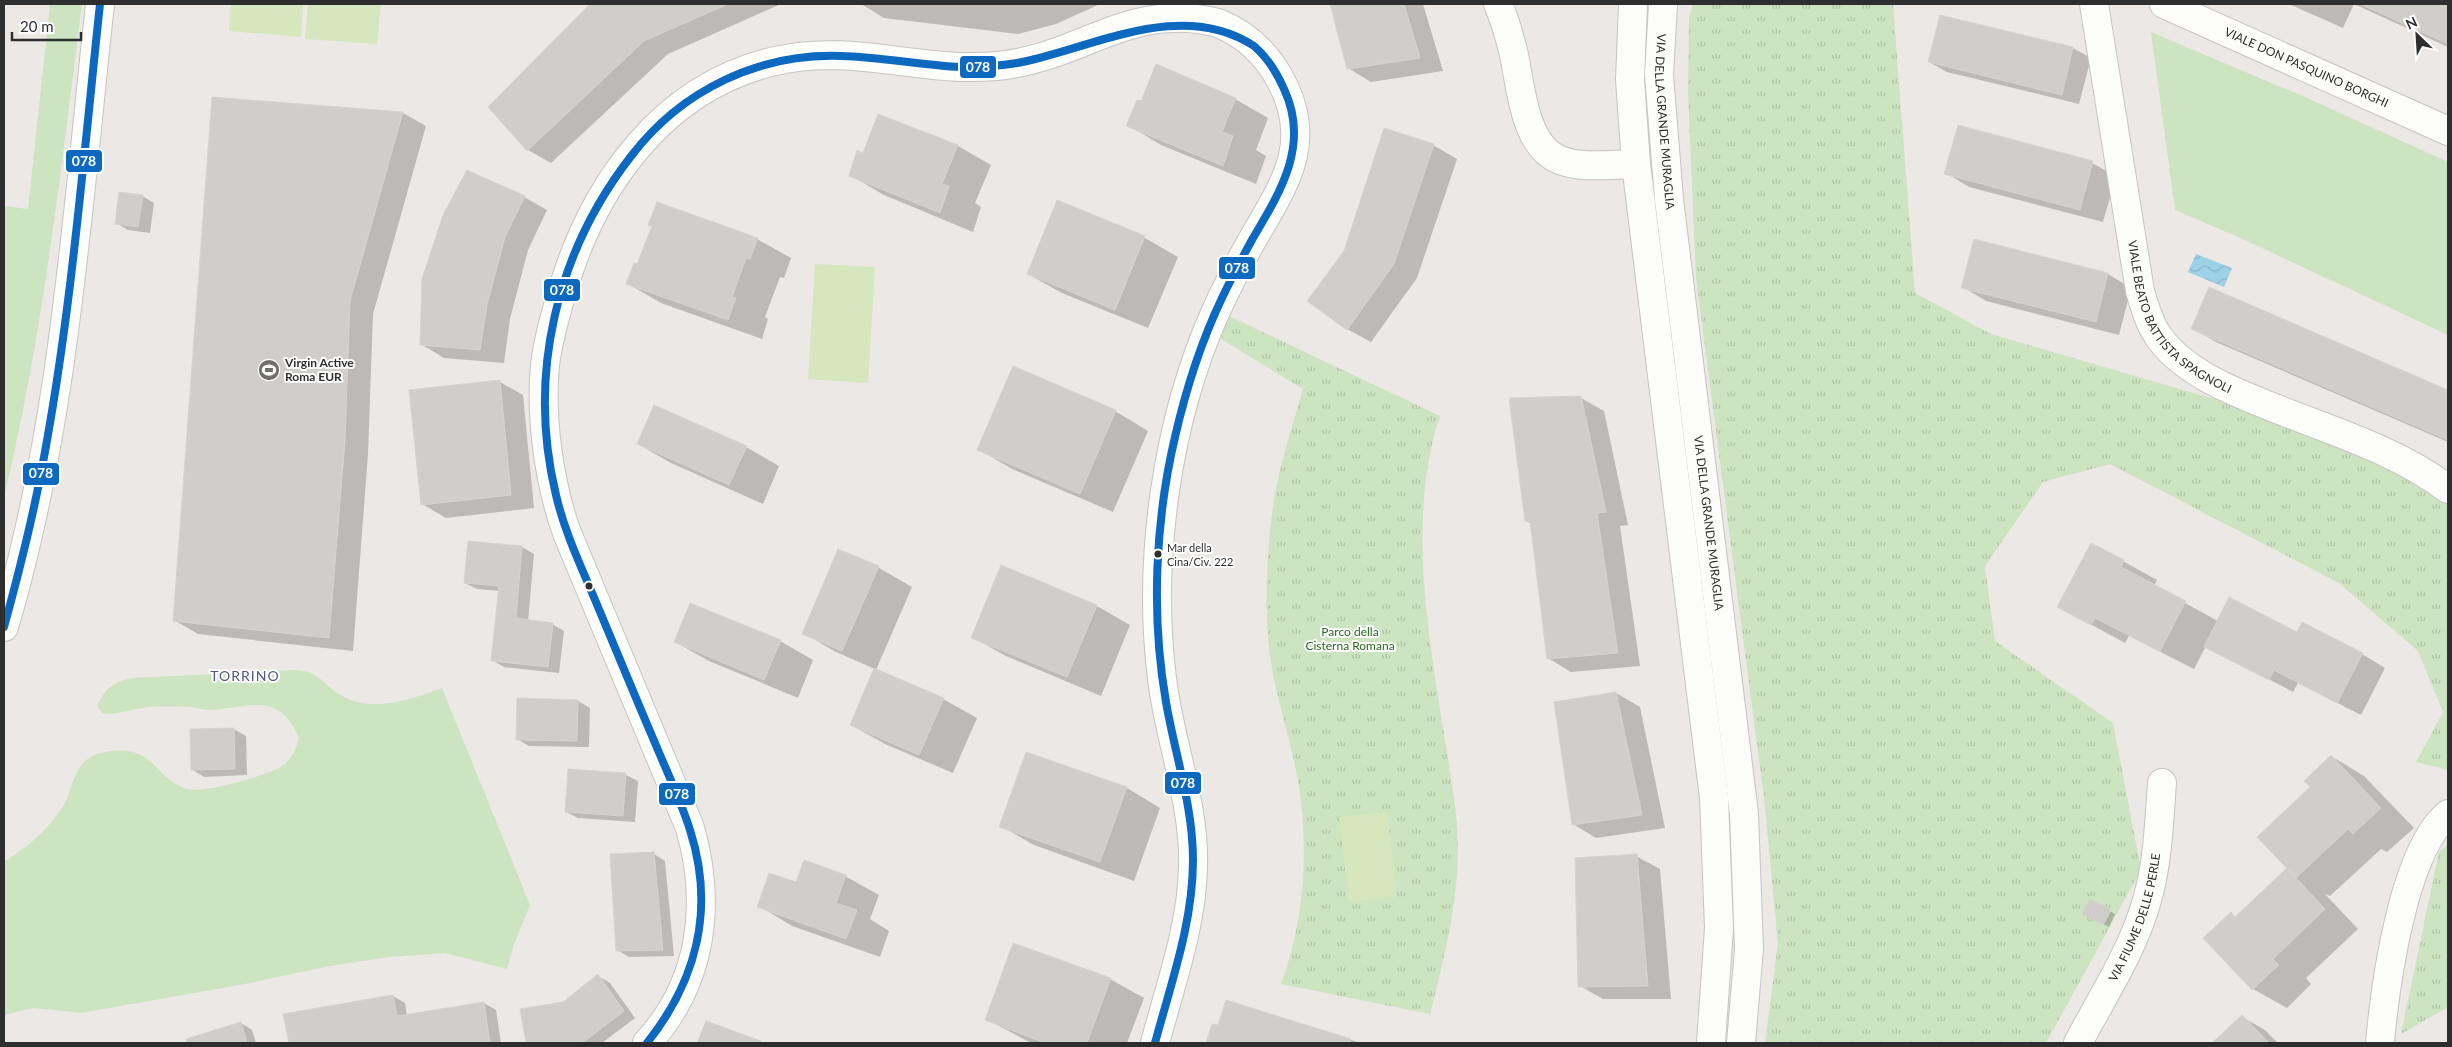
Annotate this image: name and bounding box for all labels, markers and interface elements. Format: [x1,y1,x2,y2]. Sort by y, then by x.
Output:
scale bar [12,10,81,42]
north arrow [2392,10,2442,60]
text: N [2403,13,2420,33]
text: 20 m [20,17,54,35]
street label: VIALE DON PASQUINO BORGHI [2222,24,2391,110]
street label: VIA DELLA GRANDE MURAGLIA [1652,33,1678,211]
line badge: 078 [959,55,997,79]
text: 078 [966,58,990,75]
line badge: 078 [65,149,103,173]
text: 078 [72,152,96,169]
street label: VIALE BEATO BATTISTA SPAGNOLI [2125,239,2234,396]
line badge: 078 [1218,256,1256,280]
text: 078 [1225,259,1249,276]
line badge: 078 [543,278,581,302]
text: 078 [550,281,574,298]
place label: Virgin Active Roma EUR [284,355,354,384]
sports icon: Virgin Active Roma EUR [257,358,281,382]
street label: VIA DELLA GRANDE MURAGLIA [1691,435,1727,612]
line badge: 078 [22,462,60,486]
text: 078 [29,464,53,481]
place label: Mar della Cina/Civ. 222 [1167,541,1233,568]
marker: Mar della Cina/Civ. 222 [1153,549,1163,559]
unlabelled marker [584,581,594,591]
park label: Parco della Cisterna Romana [1305,624,1395,653]
district label: TORRINO [210,667,280,684]
line badge: 078 [1164,771,1202,795]
text: 078 [1171,774,1195,791]
line badge: 078 [658,782,696,806]
text: 078 [665,785,689,802]
street label: VIA FIUME DELLE PERLE [2105,852,2163,984]

